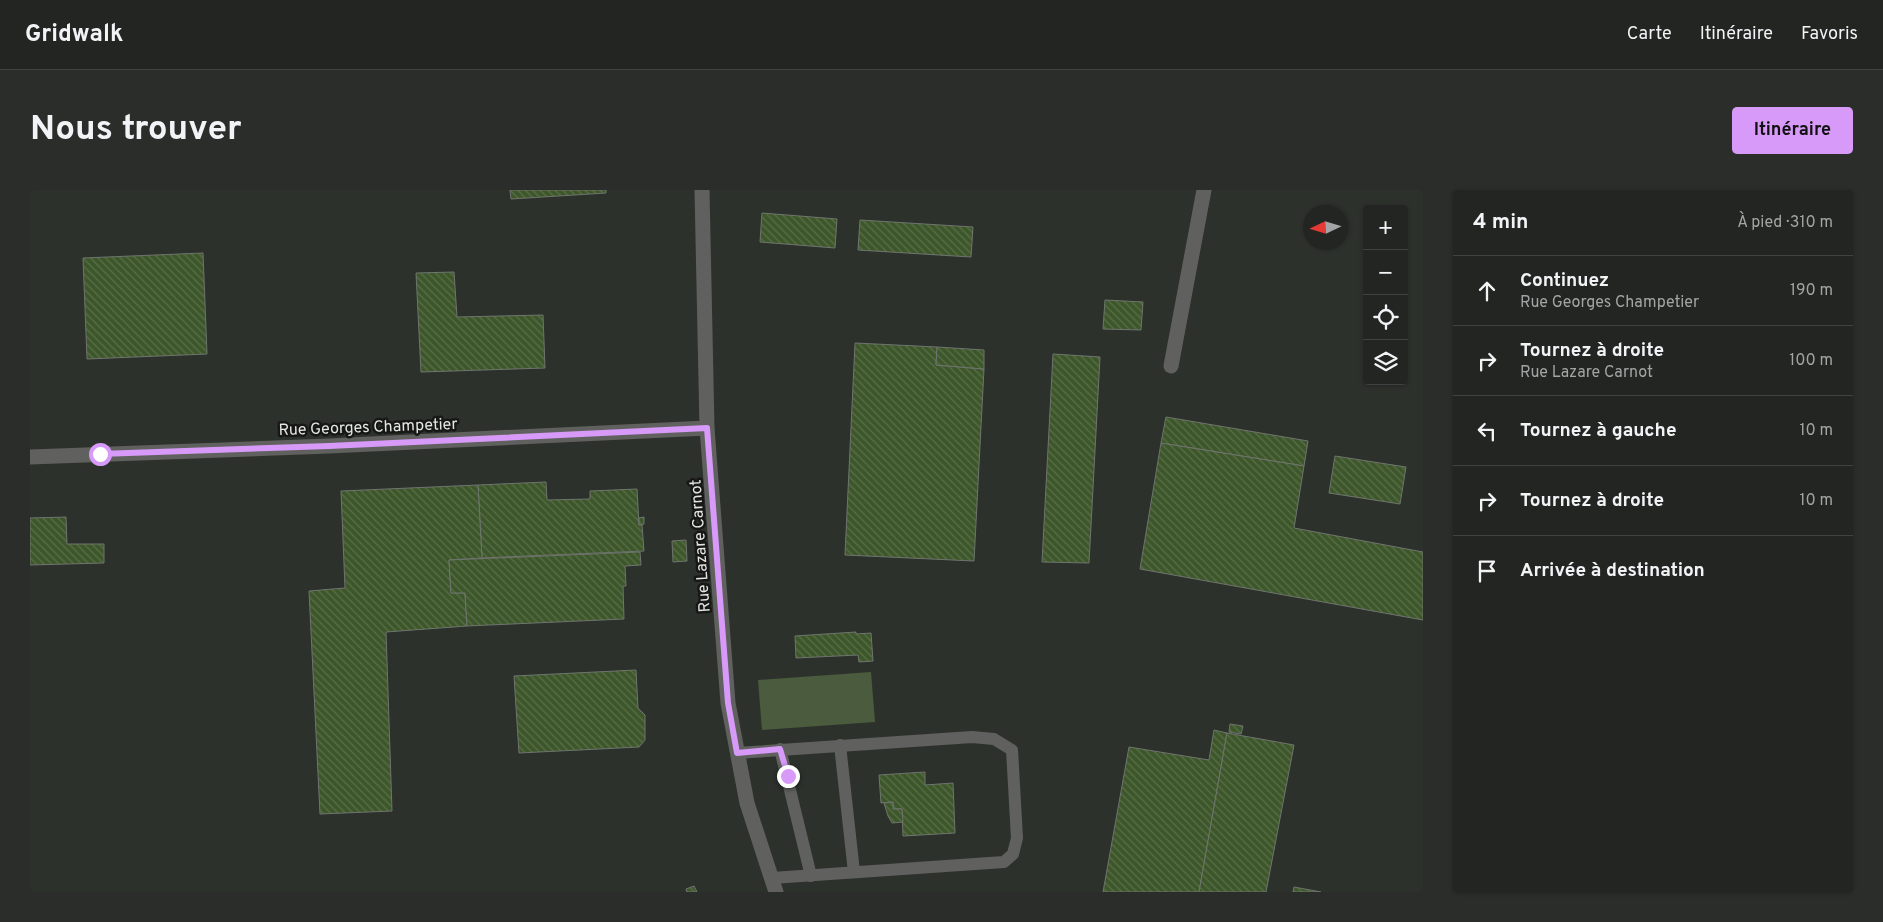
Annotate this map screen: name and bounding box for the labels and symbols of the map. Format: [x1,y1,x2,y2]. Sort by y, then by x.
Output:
north arrow [1303,205,1348,250]
street label: Rue Georges Champetier [278,415,458,441]
route start [89,443,112,466]
street label: Rue Lazare Carnot [686,479,716,613]
route end [777,765,800,788]

